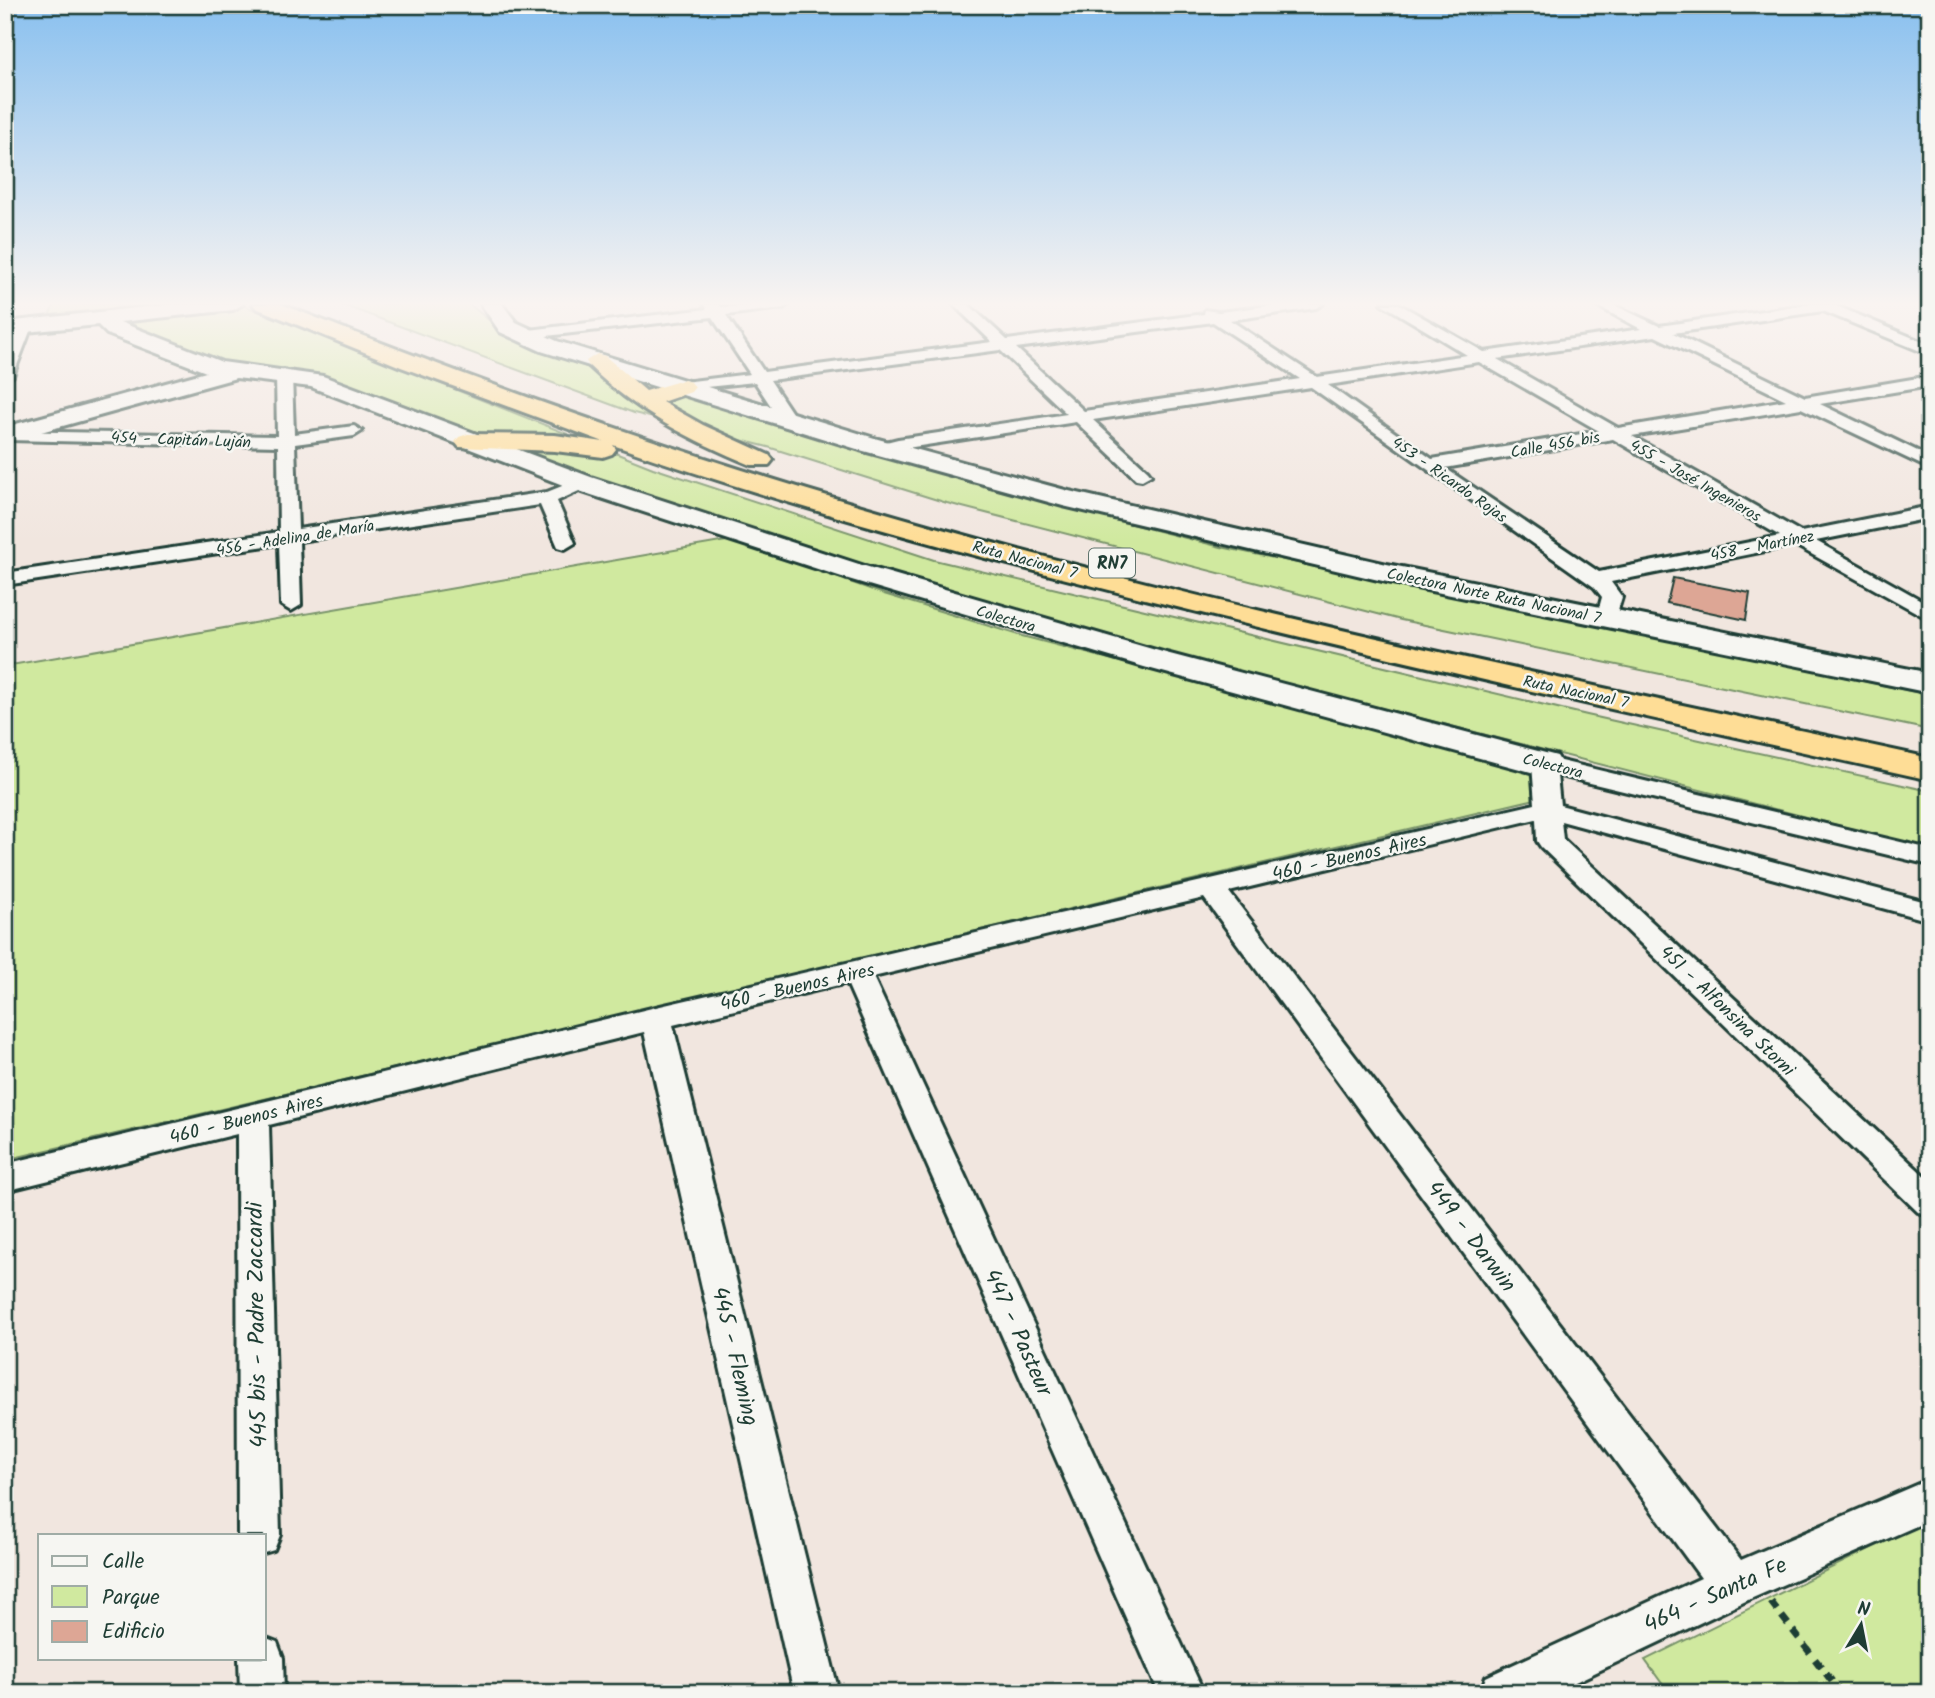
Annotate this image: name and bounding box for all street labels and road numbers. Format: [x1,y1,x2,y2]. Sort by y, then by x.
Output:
street label: Calle 456 bis [1509,425,1602,466]
street label: 454 - Capitán Luján [110,426,251,455]
street label: 453 - Ricardo Rojas [1386,431,1512,530]
street label: 455 - José Ingenieros [1625,433,1766,529]
street label: 456 - Adelina de María [214,514,376,563]
street label: 458 - Martínez [1708,524,1816,569]
street label: Ruta Nacional 7 [969,534,1080,587]
road number: RN7 [1089,548,1135,578]
street label: Colectora Norte Ruta Nacional 7 [1384,562,1604,632]
street label: Colectora [973,599,1039,640]
street label: Ruta Nacional 7 [1521,669,1631,716]
street label: Colectora [1520,747,1585,786]
street label: 460 - Buenos Aires [1269,826,1430,890]
street label: 451 - Alfonsina Storni [1652,938,1802,1085]
street label: 460 - Buenos Aires [717,956,878,1020]
street label: 460 - Buenos Aires [166,1086,327,1154]
street label: 449 - Darwin [1416,1174,1525,1301]
street label: 445 bis - Padre Zaccardi [238,1200,278,1448]
street label: 447 - Pasteur [973,1263,1062,1404]
street label: 445 - Fleming [701,1283,768,1430]
street label: 464 - Santa Fe [1638,1548,1793,1644]

